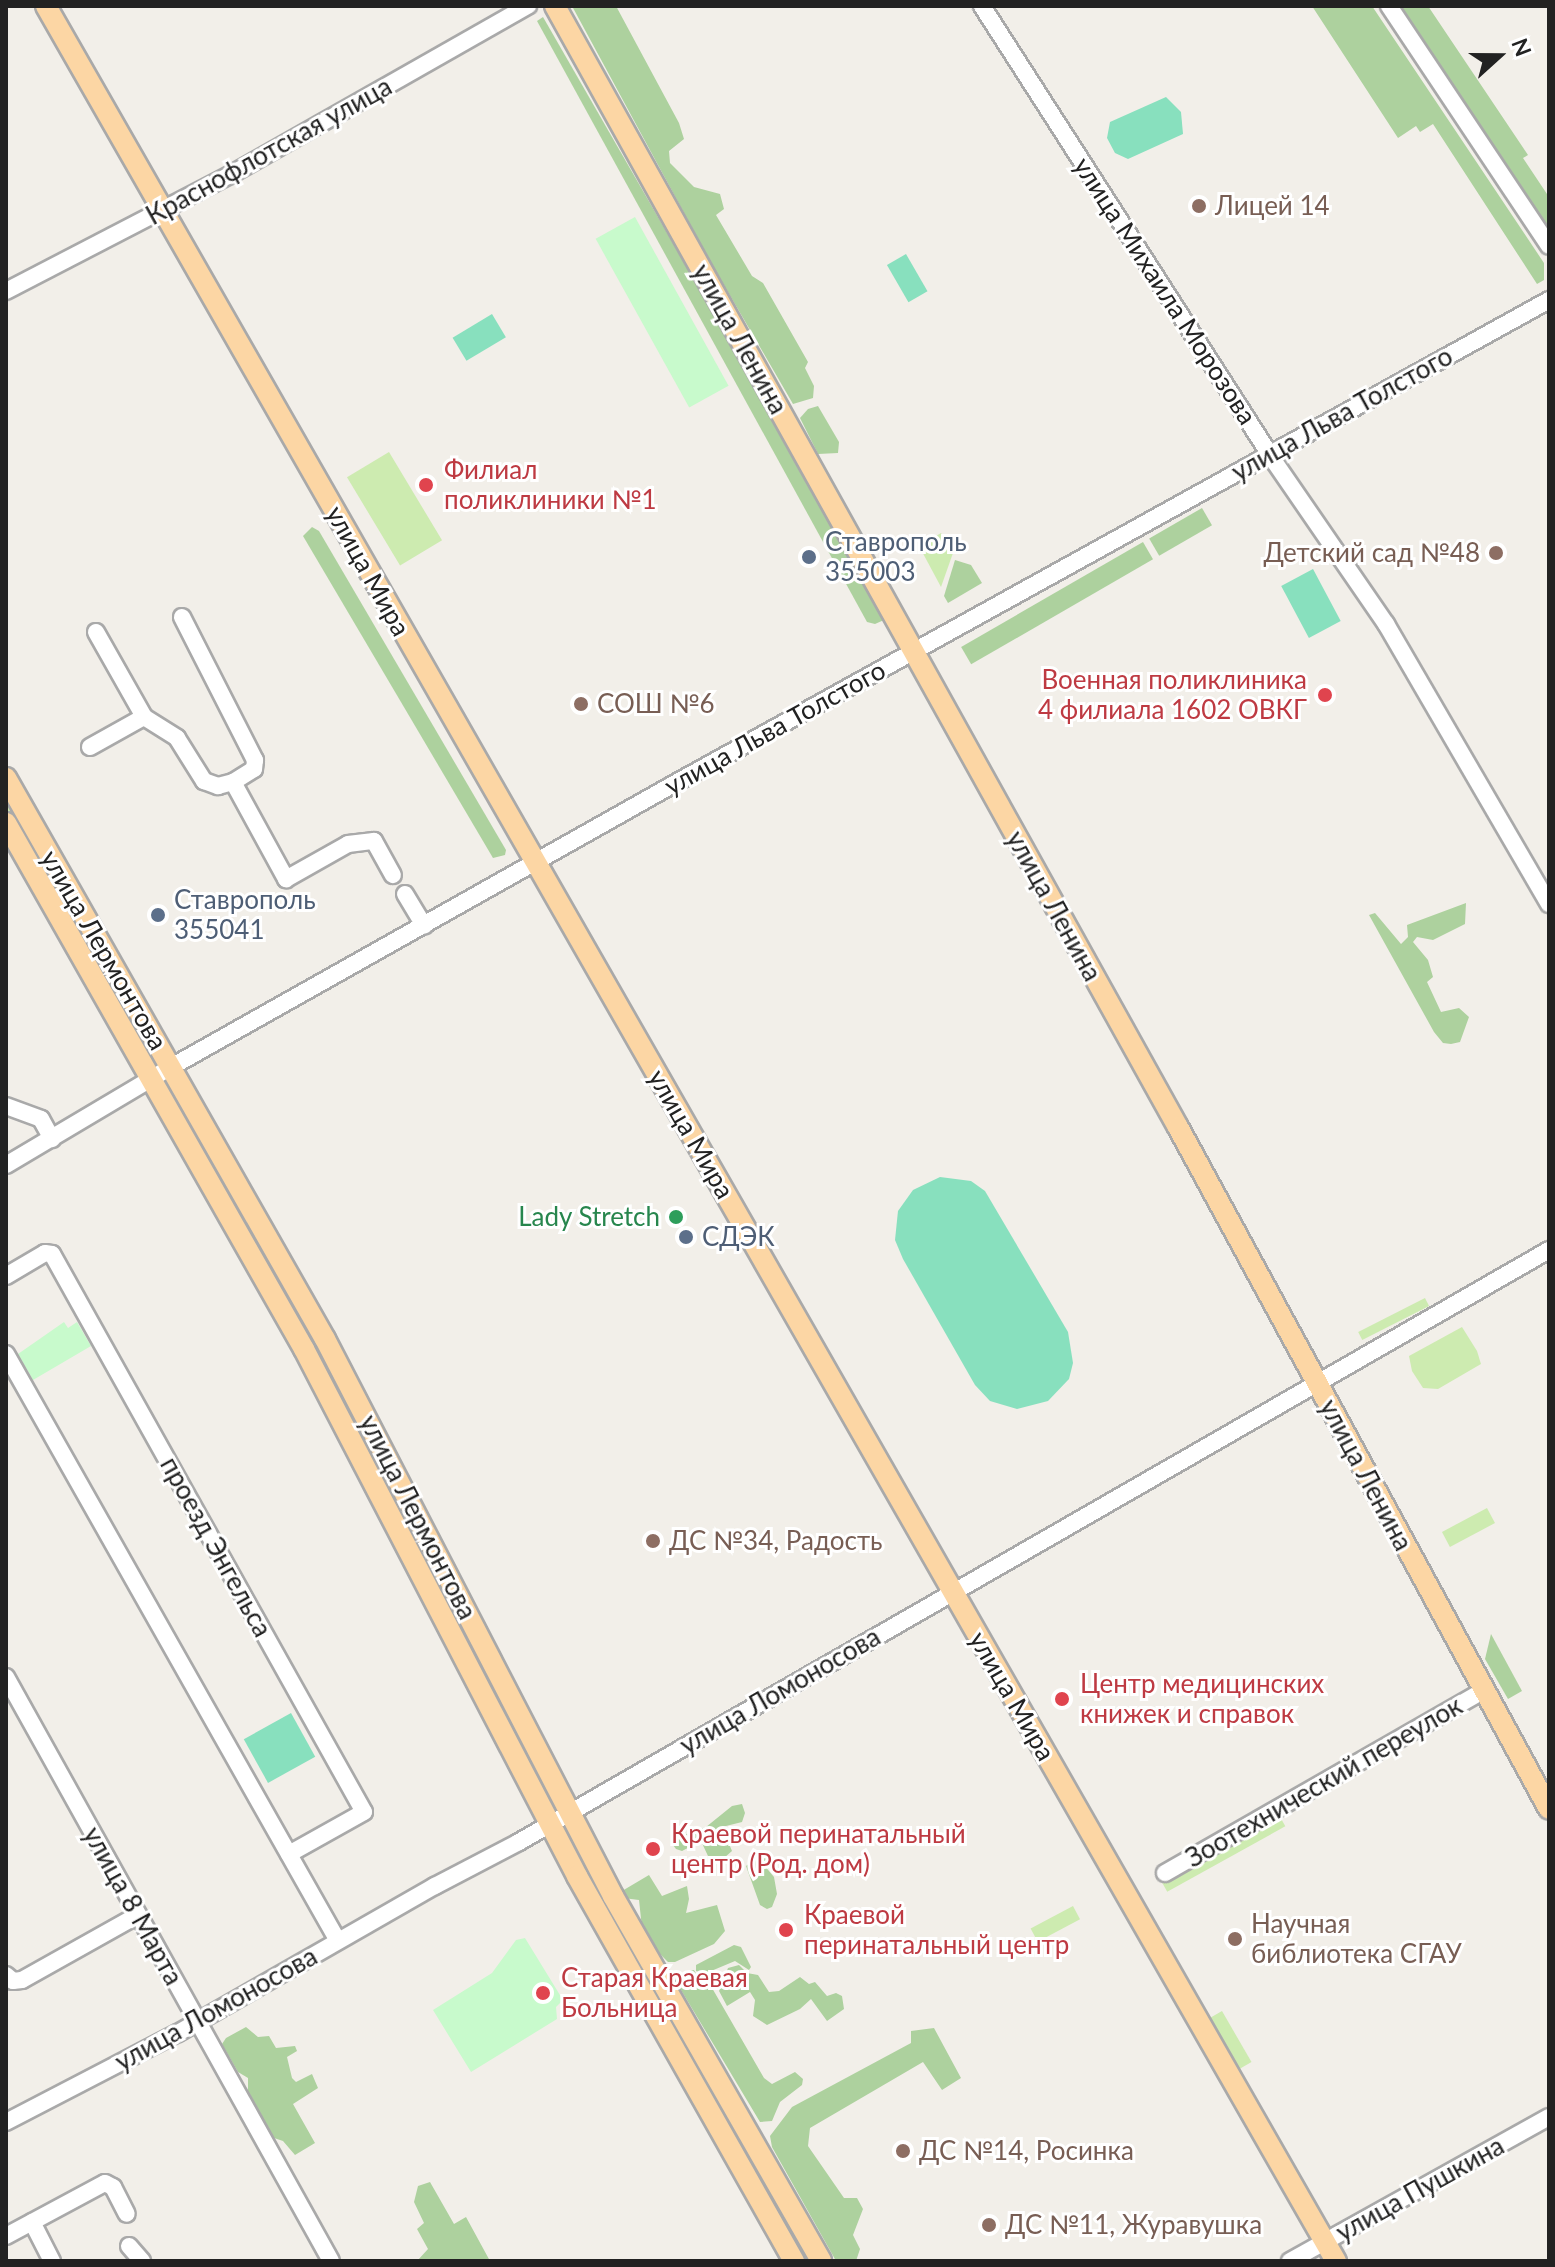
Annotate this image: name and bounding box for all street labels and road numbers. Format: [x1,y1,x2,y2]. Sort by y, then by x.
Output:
street label: Краснофлотская улица [141,71,397,231]
street label: улица Михаила Морозова [1067,152,1263,430]
street label: улица Ленина [686,258,794,420]
street label: улица Льва Толстого [1226,340,1458,488]
street label: улица Мира [319,500,417,642]
street label: улица Льва Толстого [659,654,891,802]
street label: улица Ленина [1000,825,1108,987]
street label: улица Лермонтова [34,845,174,1055]
street label: улица Мира [641,1064,741,1204]
street label: улица Ленина [1313,1394,1419,1556]
street label: улица Лермонтова [353,1410,483,1624]
street label: проезд Энгельса [154,1452,278,1642]
street label: улица Ломоносова [674,1621,886,1761]
street label: улица Мира [962,1626,1062,1766]
street label: Зоотехнический переулок [1180,1690,1468,1874]
street label: улица 8 Марта [77,1821,189,1991]
street label: улица Ломоносова [110,1941,322,2077]
street label: улица Пушкина [1331,2130,1509,2248]

